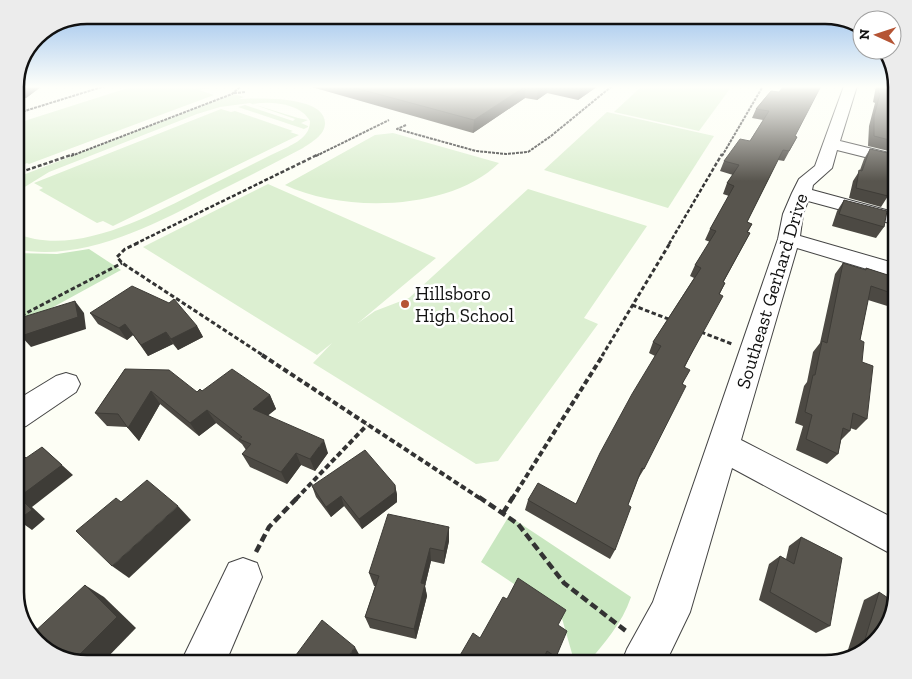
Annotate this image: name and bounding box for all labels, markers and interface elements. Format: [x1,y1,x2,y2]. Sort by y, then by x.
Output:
north arrow [852,10,902,60]
text: N [856,28,873,40]
street label: Southeast Gerhard Drive [731,190,813,392]
place label: Hillsboro High School [415,282,514,327]
marker: Hillsboro High School [399,298,411,310]

